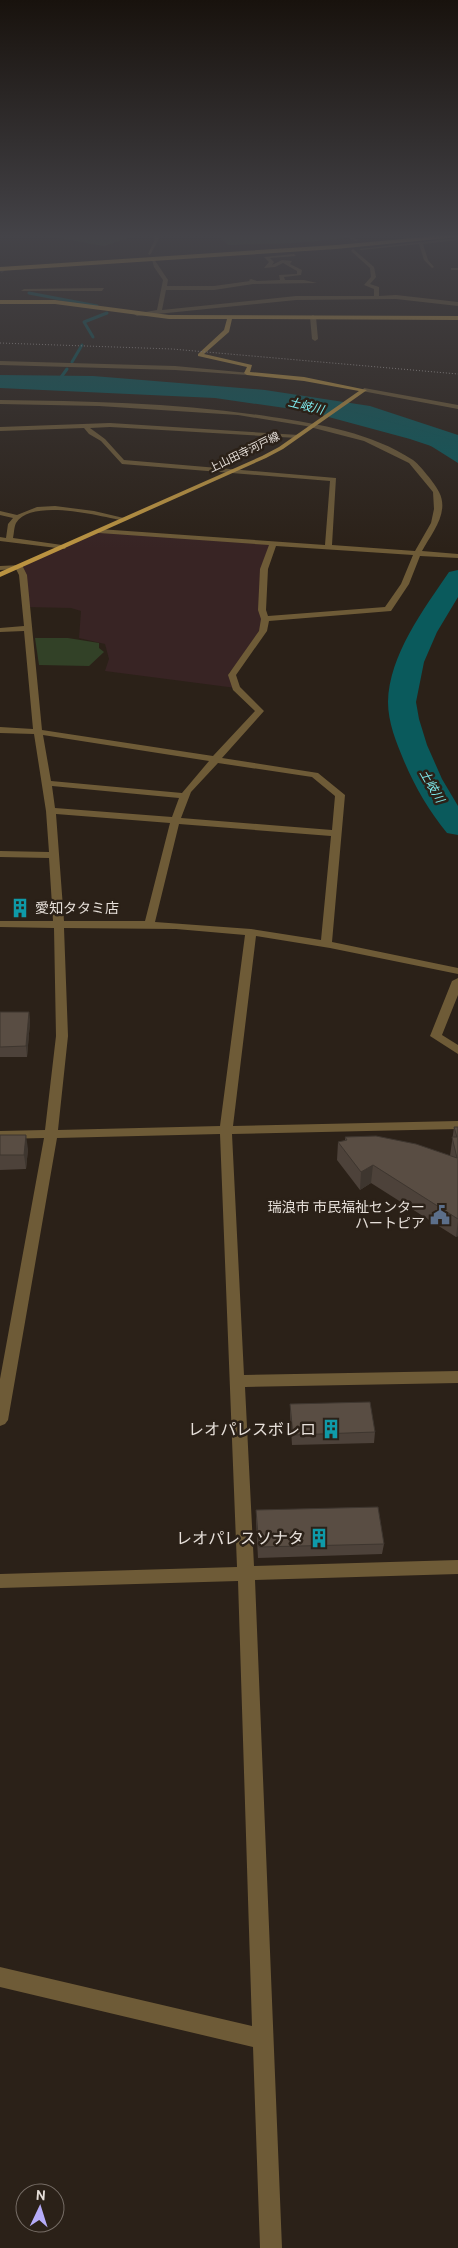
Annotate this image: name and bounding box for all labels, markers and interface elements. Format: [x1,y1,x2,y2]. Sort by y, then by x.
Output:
water label: 土岐川 [287,394,327,418]
street label: 上山田寺河戸線 [206,429,282,475]
water label: 土岐川 [417,766,449,807]
building icon: 愛知タタミ店 [9,897,31,919]
place label: 愛知タタミ店 [35,899,119,917]
place label: 瑞浪市 市民福祉センター ハートピア [268,1198,425,1232]
public building icon: 瑞浪市 市民福祉センター ハートピア [429,1204,451,1226]
building icon: レオパレスボレロ [320,1418,342,1440]
place label: レオパレスボレロ [188,1420,316,1439]
building icon: レオパレスソナタ [308,1527,330,1549]
place label: レオパレスソナタ [176,1529,304,1548]
north arrow [15,2183,65,2233]
text: N [35,2186,46,2204]

